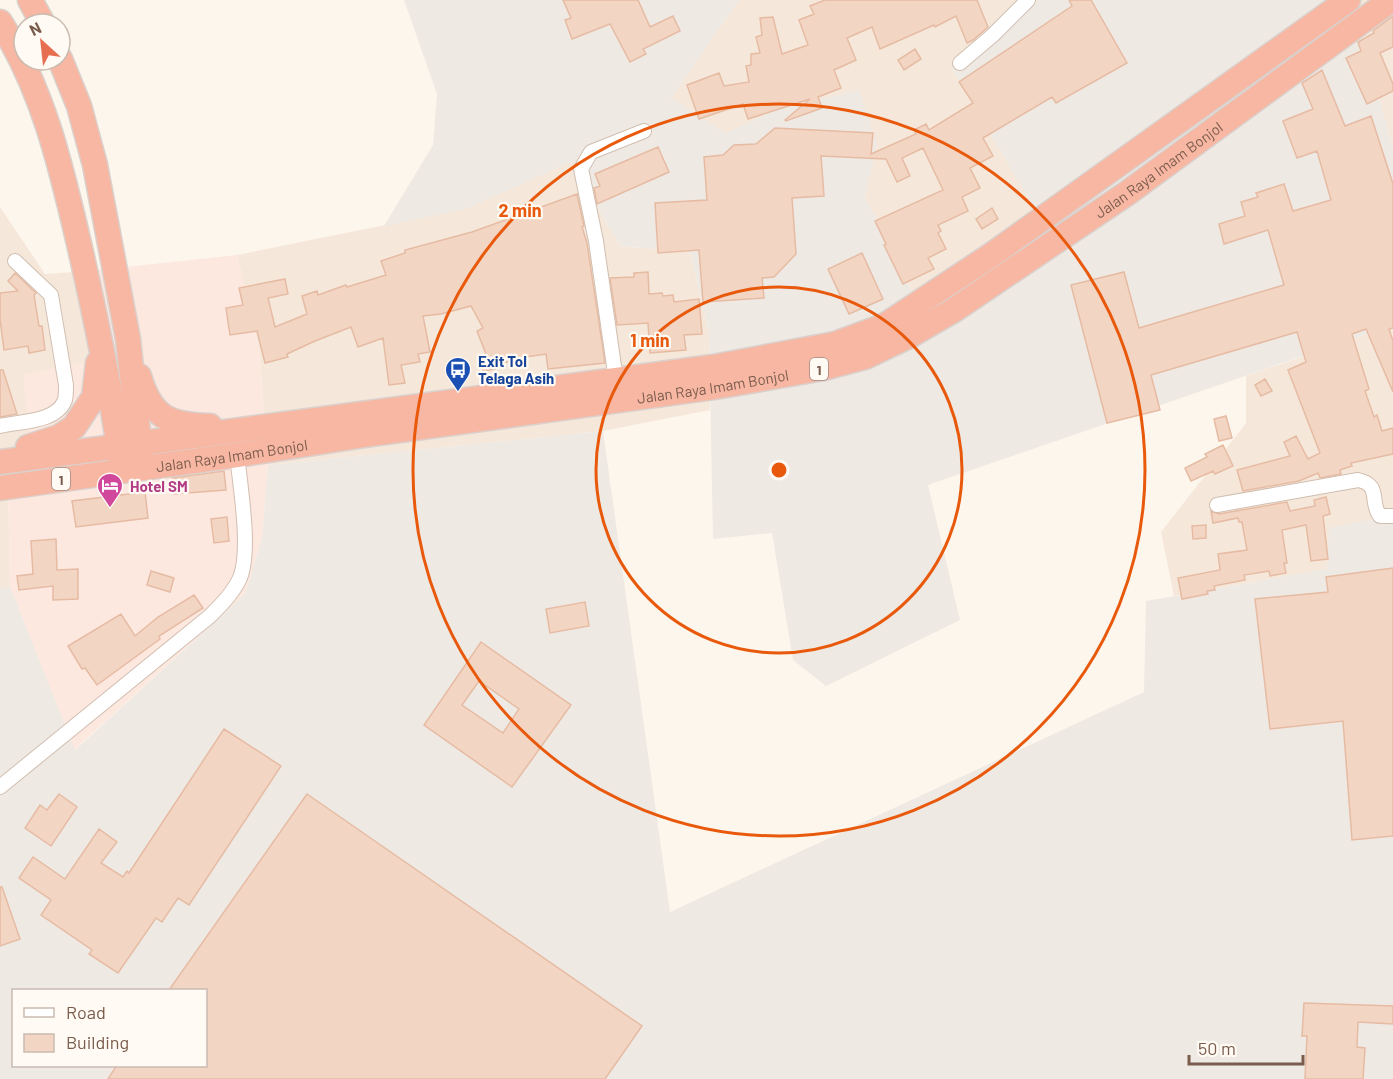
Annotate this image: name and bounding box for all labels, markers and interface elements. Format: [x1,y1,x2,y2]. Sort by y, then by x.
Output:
north arrow [12,12,72,72]
text: N [26,17,44,39]
street label: Jalan Raya Imam Bonjol [1091,118,1226,222]
text: 2 min [498,199,542,221]
text: 1 min [630,329,670,351]
place label: Exit Tol Telaga Asih [478,352,554,387]
bus stop icon: Exit Tol Telaga Asih [443,355,473,393]
road number: 1 [810,358,828,380]
street label: Jalan Raya Imam Bonjol [636,365,790,407]
street label: Jalan Raya Imam Bonjol [155,435,309,475]
centre of rings [769,460,789,480]
road number: 1 [52,468,70,490]
hotel icon: Hotel SM [95,471,125,509]
place label: Hotel SM [130,477,188,495]
legend [12,989,207,1067]
text: Road [66,1001,106,1023]
scale bar [1189,1028,1303,1066]
text: Building [66,1031,129,1053]
text: 50 m [1198,1037,1236,1059]

